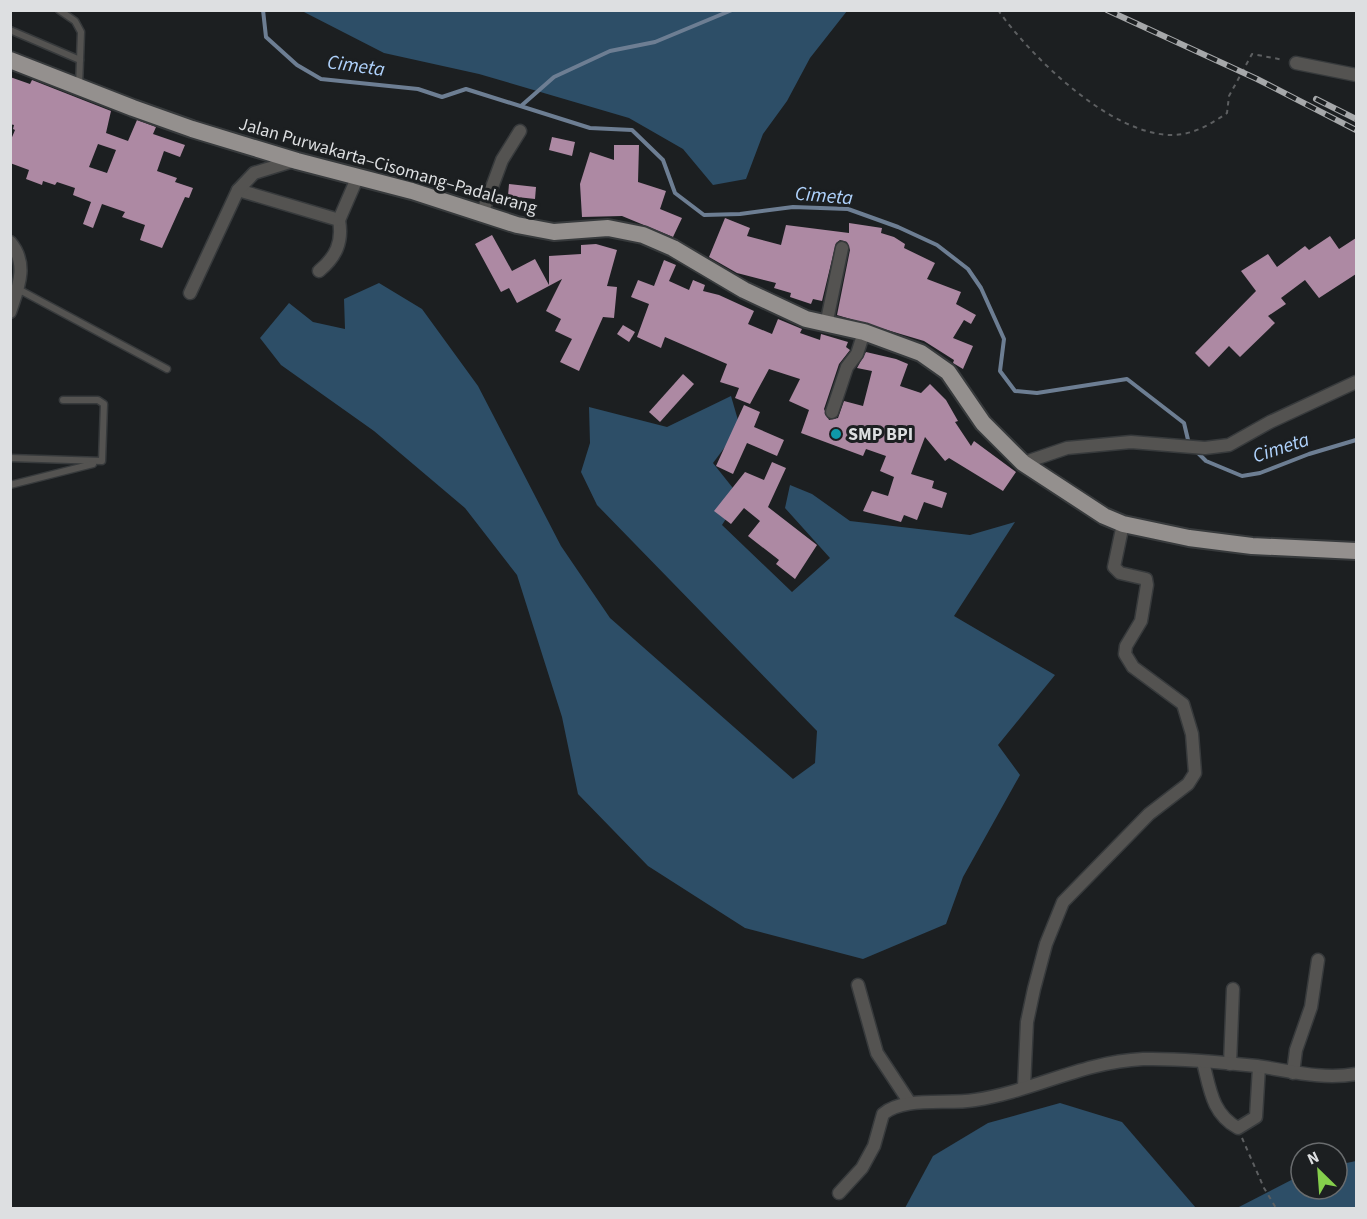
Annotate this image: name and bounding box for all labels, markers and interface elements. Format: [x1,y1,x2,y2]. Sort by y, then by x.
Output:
water label: Cimeta [325,48,387,84]
street label: Jalan Purwakarta–Cisomang–Padalarang [236,111,540,221]
water label: Cimeta [794,180,854,212]
place label: SMP BPI [848,422,913,447]
water label: Cimeta [1249,426,1313,470]
marker: SMP BPI [829,427,843,441]
north arrow [1289,1141,1349,1201]
text: N [1304,1146,1323,1171]

